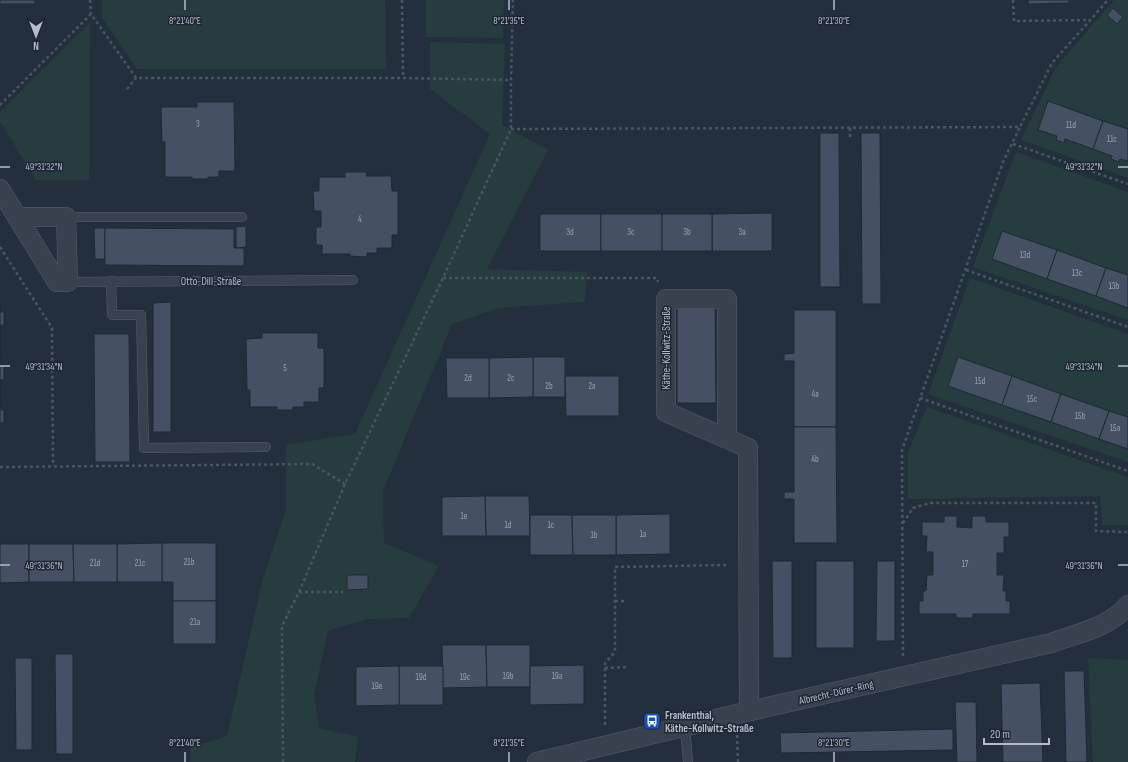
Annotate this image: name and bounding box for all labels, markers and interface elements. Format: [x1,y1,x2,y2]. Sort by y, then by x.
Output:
text: 8°21'40"E [169,15,201,27]
text: 8°21'35"E [493,15,525,27]
text: 8°21'30"E [818,15,850,27]
north arrow [16,16,56,56]
text: N [33,39,39,52]
house number: 3 [196,119,200,130]
house number: 11d [1066,120,1076,131]
house number: 11c [1107,134,1117,145]
text: 49°31'32"N [26,161,63,173]
text: 49°31'32"N [1066,161,1103,173]
house number: 4 [358,214,362,225]
house number: 3d [566,227,574,238]
house number: 3c [627,227,635,238]
house number: 3b [683,227,691,238]
house number: 3a [738,227,746,238]
house number: 13d [1020,250,1031,261]
house number: 13c [1072,268,1083,279]
street label: Otto-Dill-Straße [181,275,241,288]
house number: 13b [1109,281,1120,292]
street label: Käthe-Kollwitz-Straße [660,307,673,389]
text: 49°31'34"N [25,361,63,373]
text: 49°31'34"N [1065,361,1103,373]
house number: 5 [283,363,287,374]
house number: 2d [464,373,472,384]
house number: 2c [507,373,515,384]
house number: 15d [975,376,986,387]
house number: 2b [545,381,553,392]
house number: 2a [588,381,596,392]
house number: 4a [811,389,819,400]
house number: 15c [1027,394,1038,405]
house number: 15b [1075,411,1086,422]
house number: 15a [1110,423,1120,434]
house number: 4b [811,454,819,465]
house number: 1e [461,511,468,522]
house number: 1d [505,520,512,531]
house number: 1c [548,520,555,531]
house number: 1a [640,529,646,540]
house number: 1b [590,530,598,541]
house number: 21b [184,557,195,568]
house number: 21d [90,558,101,569]
house number: 21c [135,558,146,569]
house number: 17 [962,559,969,570]
text: 49°31'36"N [25,560,63,572]
text: 49°31'36"N [1065,560,1103,572]
house number: 21a [190,617,200,628]
house number: 19b [503,671,514,682]
house number: 19a [552,671,562,682]
house number: 19d [416,672,427,683]
house number: 19c [460,672,471,683]
street label: Albrecht-Dürer-Ring [797,677,875,708]
house number: 19e [372,681,383,692]
place label: Frankenthal, Käthe-Kollwitz-Straße [665,709,754,735]
bus stop icon: Frankenthal, Käthe-Kollwitz-Straße [642,711,662,731]
scale bar [984,720,1049,746]
text: 20 m [990,727,1010,742]
text: 8°21'40"E [169,737,201,749]
text: 8°21'35"E [493,737,525,749]
text: 8°21'30"E [818,737,850,749]

